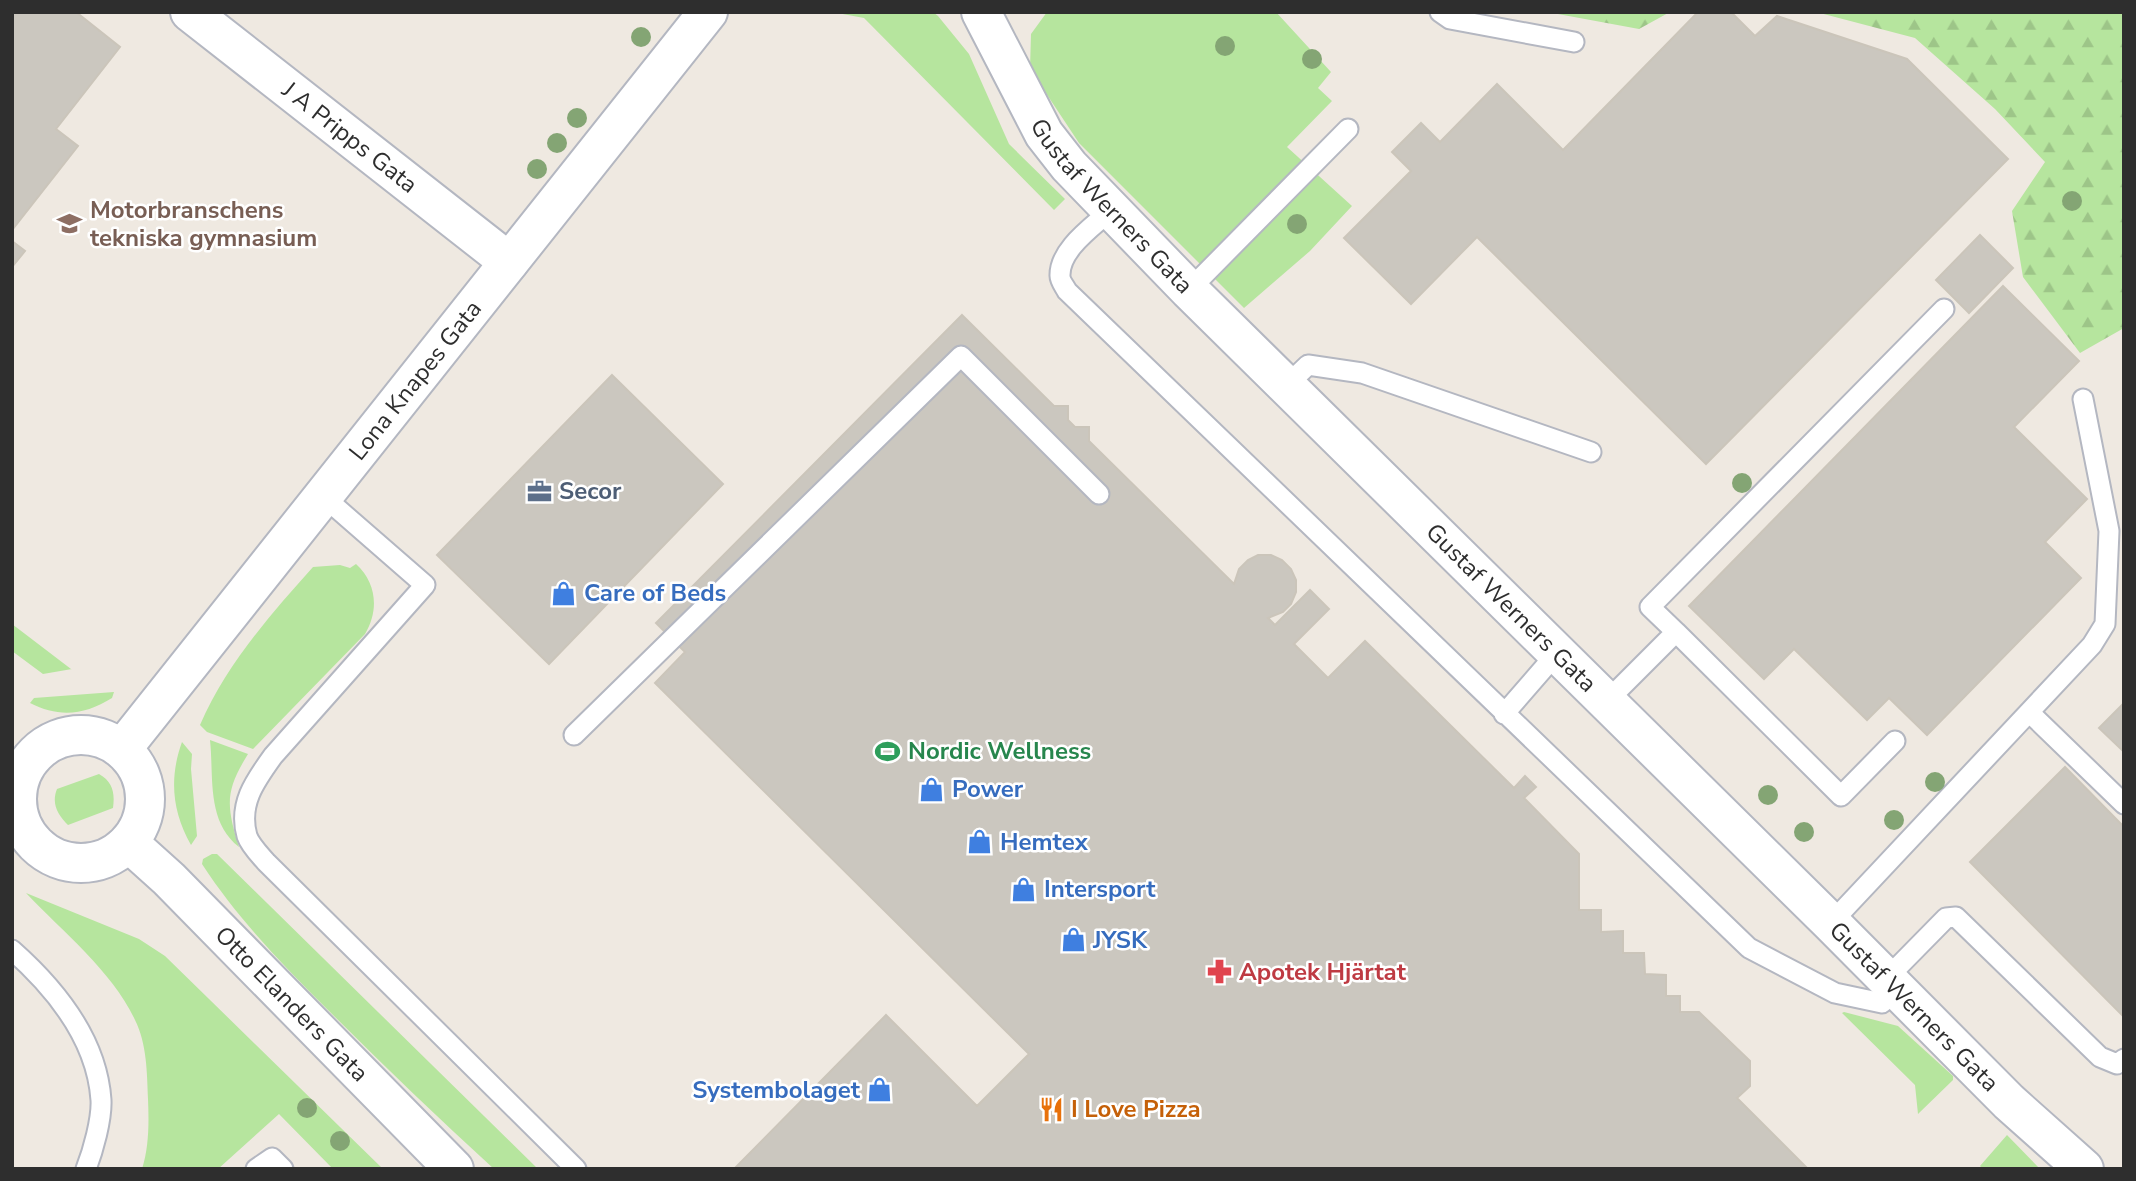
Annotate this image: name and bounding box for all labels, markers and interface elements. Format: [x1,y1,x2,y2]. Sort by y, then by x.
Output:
street label: J A Pripps Gata [275,73,424,200]
street label: Gustaf Werners Gata [1023,113,1200,301]
place label: Motorbranschens tekniska gymnasium [90,194,317,254]
school or university icon: Motorbranschens tekniska gymnasium [56,210,84,238]
street label: Lona Knapes Gata [342,294,489,467]
place label: Secor [559,475,622,507]
office icon: Secor [525,477,553,505]
street label: Gustaf Werners Gata [1419,516,1604,699]
place label: Care of Beds [584,577,726,609]
shop icon: Care of Beds [550,579,578,607]
place label: Nordic Wellness [908,735,1091,767]
sports icon: Nordic Wellness [874,737,902,765]
place label: Power [952,773,1024,805]
shop icon: Power [918,775,946,803]
place label: Hemtex [1000,826,1089,858]
shop icon: Hemtex [966,828,994,856]
place label: Intersport [1044,873,1156,905]
shop icon: Intersport [1010,875,1038,903]
street label: Gustaf Werners Gata [1822,915,2006,1099]
street label: Otto Elanders Gata [208,919,375,1089]
place label: JYSK [1092,924,1148,956]
shop icon: JYSK [1059,926,1087,954]
place label: Apotek Hjärtat [1239,956,1407,988]
pharmacy icon: Apotek Hjärtat [1205,958,1233,986]
place label: Systembolaget [692,1074,861,1106]
shop icon: Systembolaget [866,1076,894,1104]
place label: I Love Pizza [1071,1093,1201,1125]
restaurant icon: I Love Pizza [1037,1095,1065,1123]

